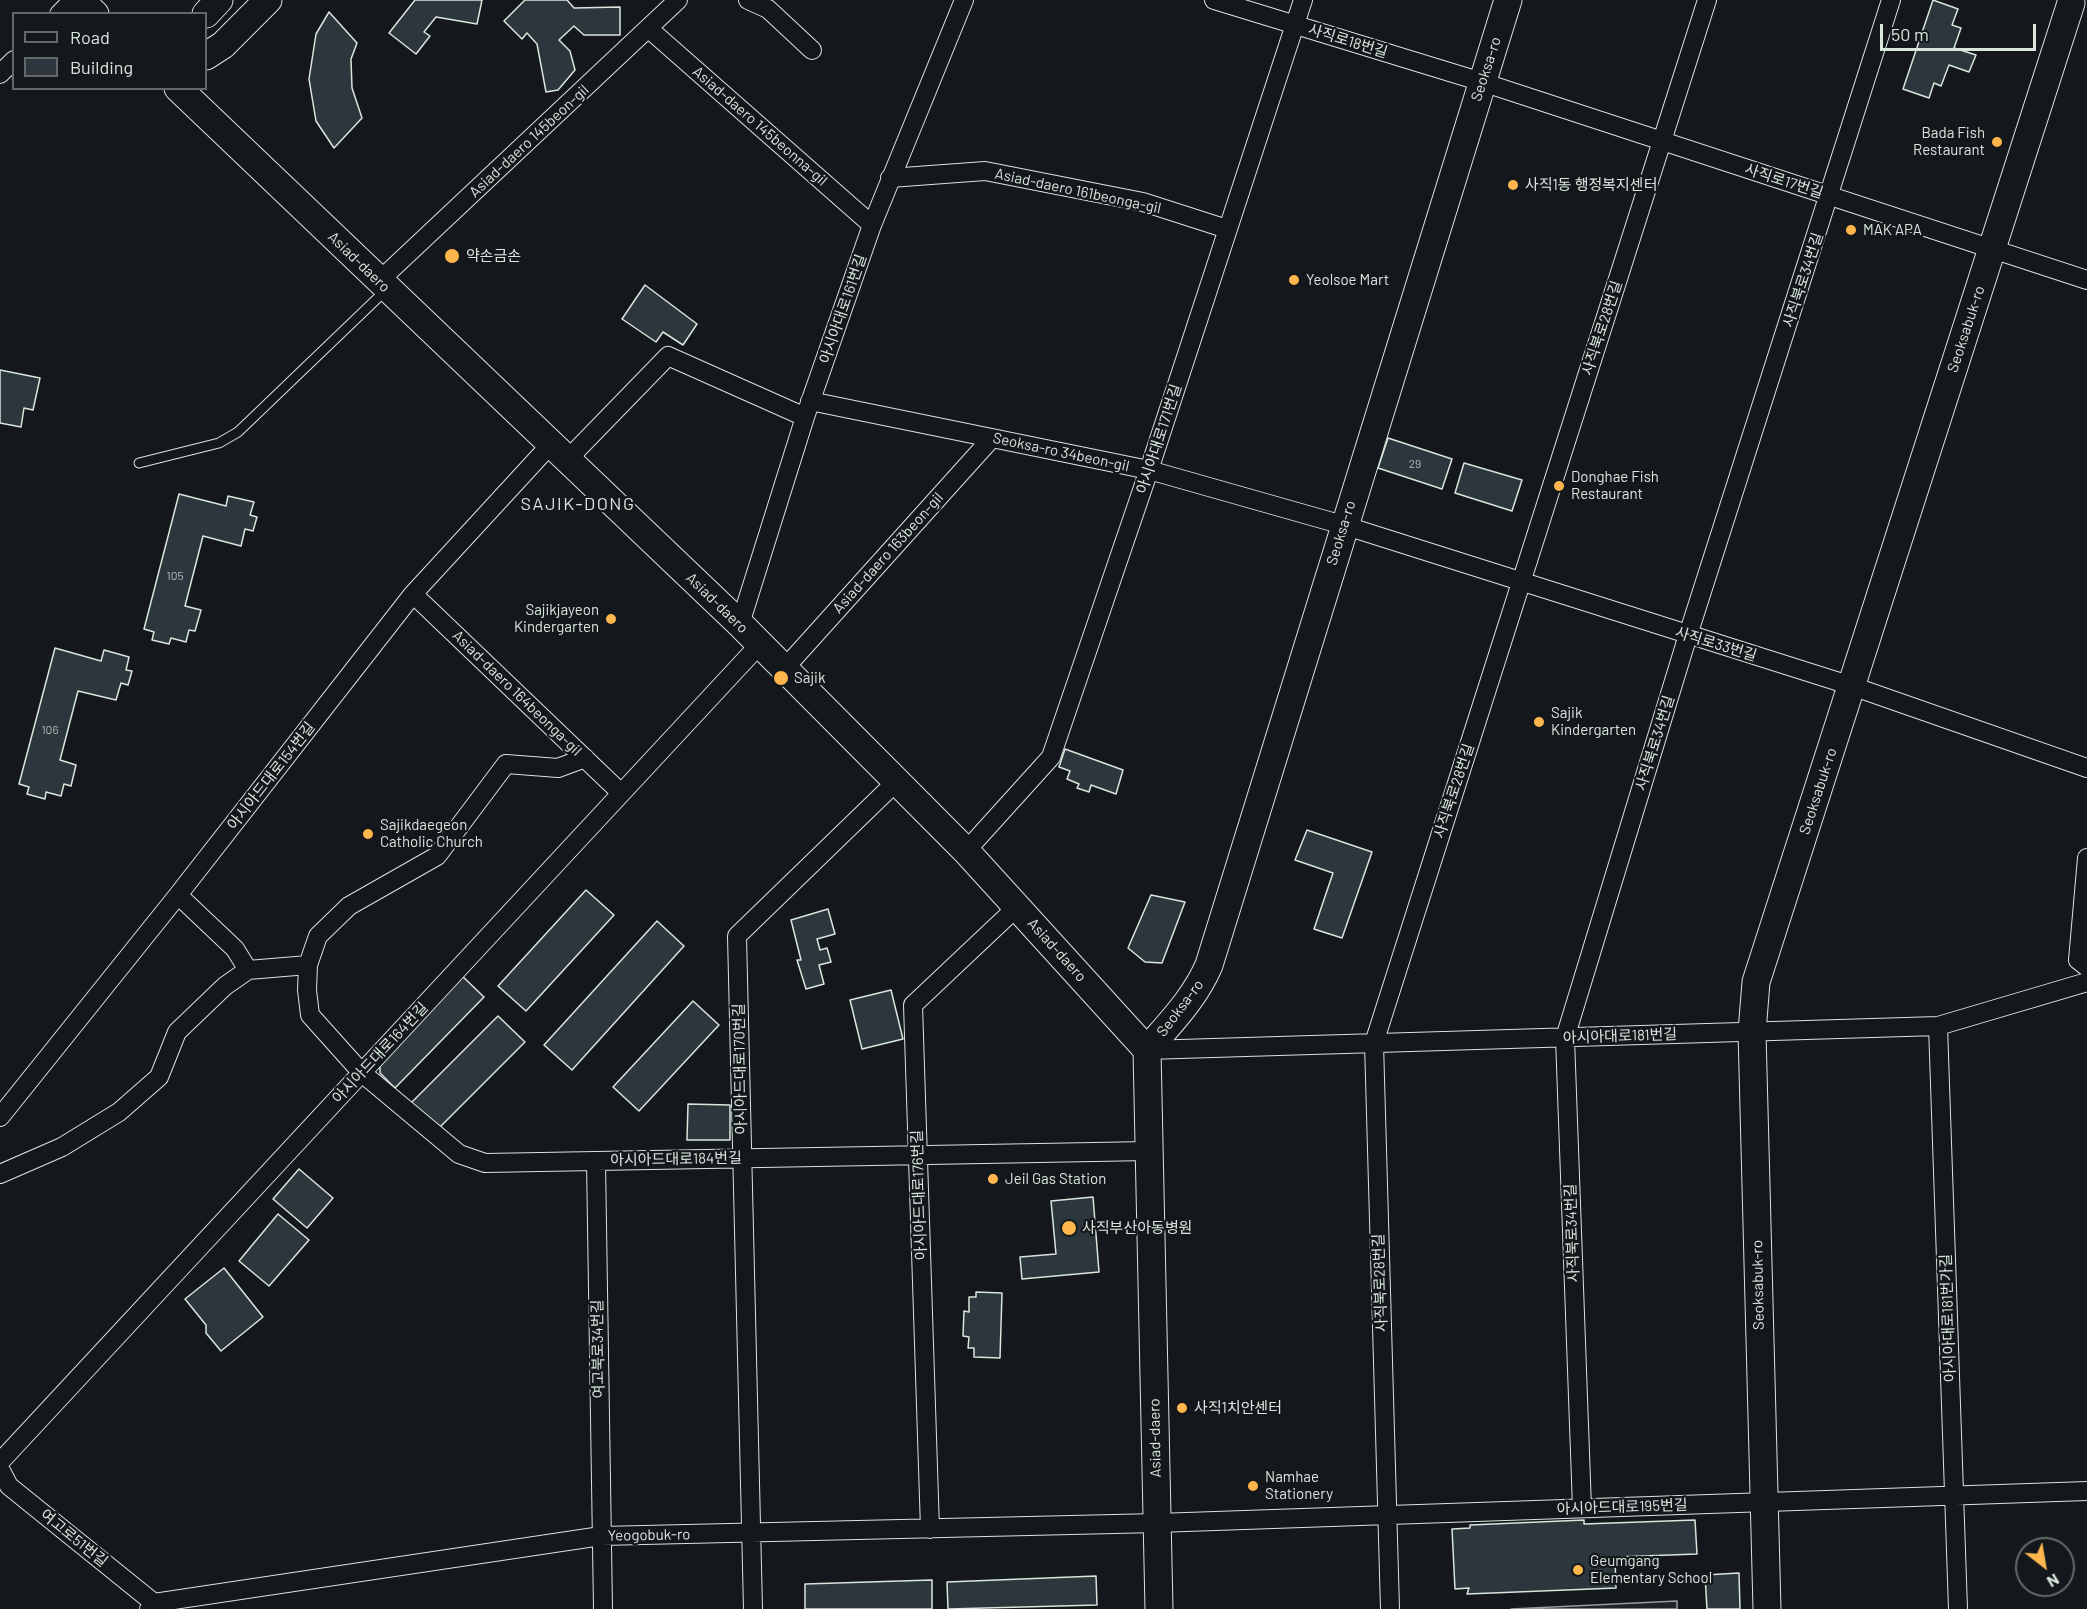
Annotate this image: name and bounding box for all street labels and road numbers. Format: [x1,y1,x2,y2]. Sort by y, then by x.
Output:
street label: 사직로18번길 [1306,20,1390,62]
street label: Seoksa-ro [1467,34,1505,104]
street label: Asiad-daero 145beonna-gil [689,63,831,189]
street label: Asiad-daero 145beon-gil [465,81,593,201]
street label: 사직로17번길 [1743,160,1825,202]
street label: Asiad-daero 161beonga-gil [993,165,1163,217]
street label: Asiad-daero [324,228,394,296]
street label: 사직북로34번길 [1779,230,1827,330]
street label: 아시아대로161번길 [816,252,870,366]
street label: 사직북로28번길 [1578,278,1626,378]
street label: Seoksabuk-ro [1944,283,1988,375]
street label: 아시아대로171번길 [1133,382,1185,496]
street label: Seoksa-ro 34beon-gil [991,429,1131,475]
street label: Asiad-daero 163beon-gil [829,489,947,617]
street label: Seoksa-ro [1323,498,1359,568]
street label: Asiad-daero [682,569,752,637]
street label: 사직로33번길 [1673,623,1759,665]
street label: Asiad-daero 164beonga-gil [449,627,585,759]
street label: 사직북로34번길 [1632,693,1678,793]
street label: 아시아드대로154번길 [223,719,319,833]
street label: 사직북로28번길 [1430,741,1478,841]
street label: Seoksabuk-ro [1796,745,1840,837]
street label: Asiad-daero [1024,915,1090,985]
street label: Seoksa-ro [1153,976,1207,1040]
street label: 아시아드대로164번길 [329,999,431,1107]
street label: 아시아드대로170번길 [730,1003,750,1135]
street label: 아시아대로181번길 [1562,1025,1678,1047]
street label: 아시아드대로176번길 [908,1129,930,1261]
street label: 아시아드대로184번길 [610,1149,742,1169]
street label: 사직북로34번길 [1561,1183,1583,1283]
street label: 사직북로28번길 [1369,1233,1391,1333]
street label: Seoksabuk-ro [1748,1240,1768,1330]
street label: 아시아대로181번가길 [1937,1254,1959,1382]
street label: 여고북로34번길 [588,1299,608,1399]
street label: Asiad-daero [1145,1398,1165,1478]
street label: 아시아드대로195번길 [1556,1496,1688,1518]
street label: 여고로51번길 [37,1505,111,1571]
street label: Yeogobuk-ro [607,1525,691,1545]

